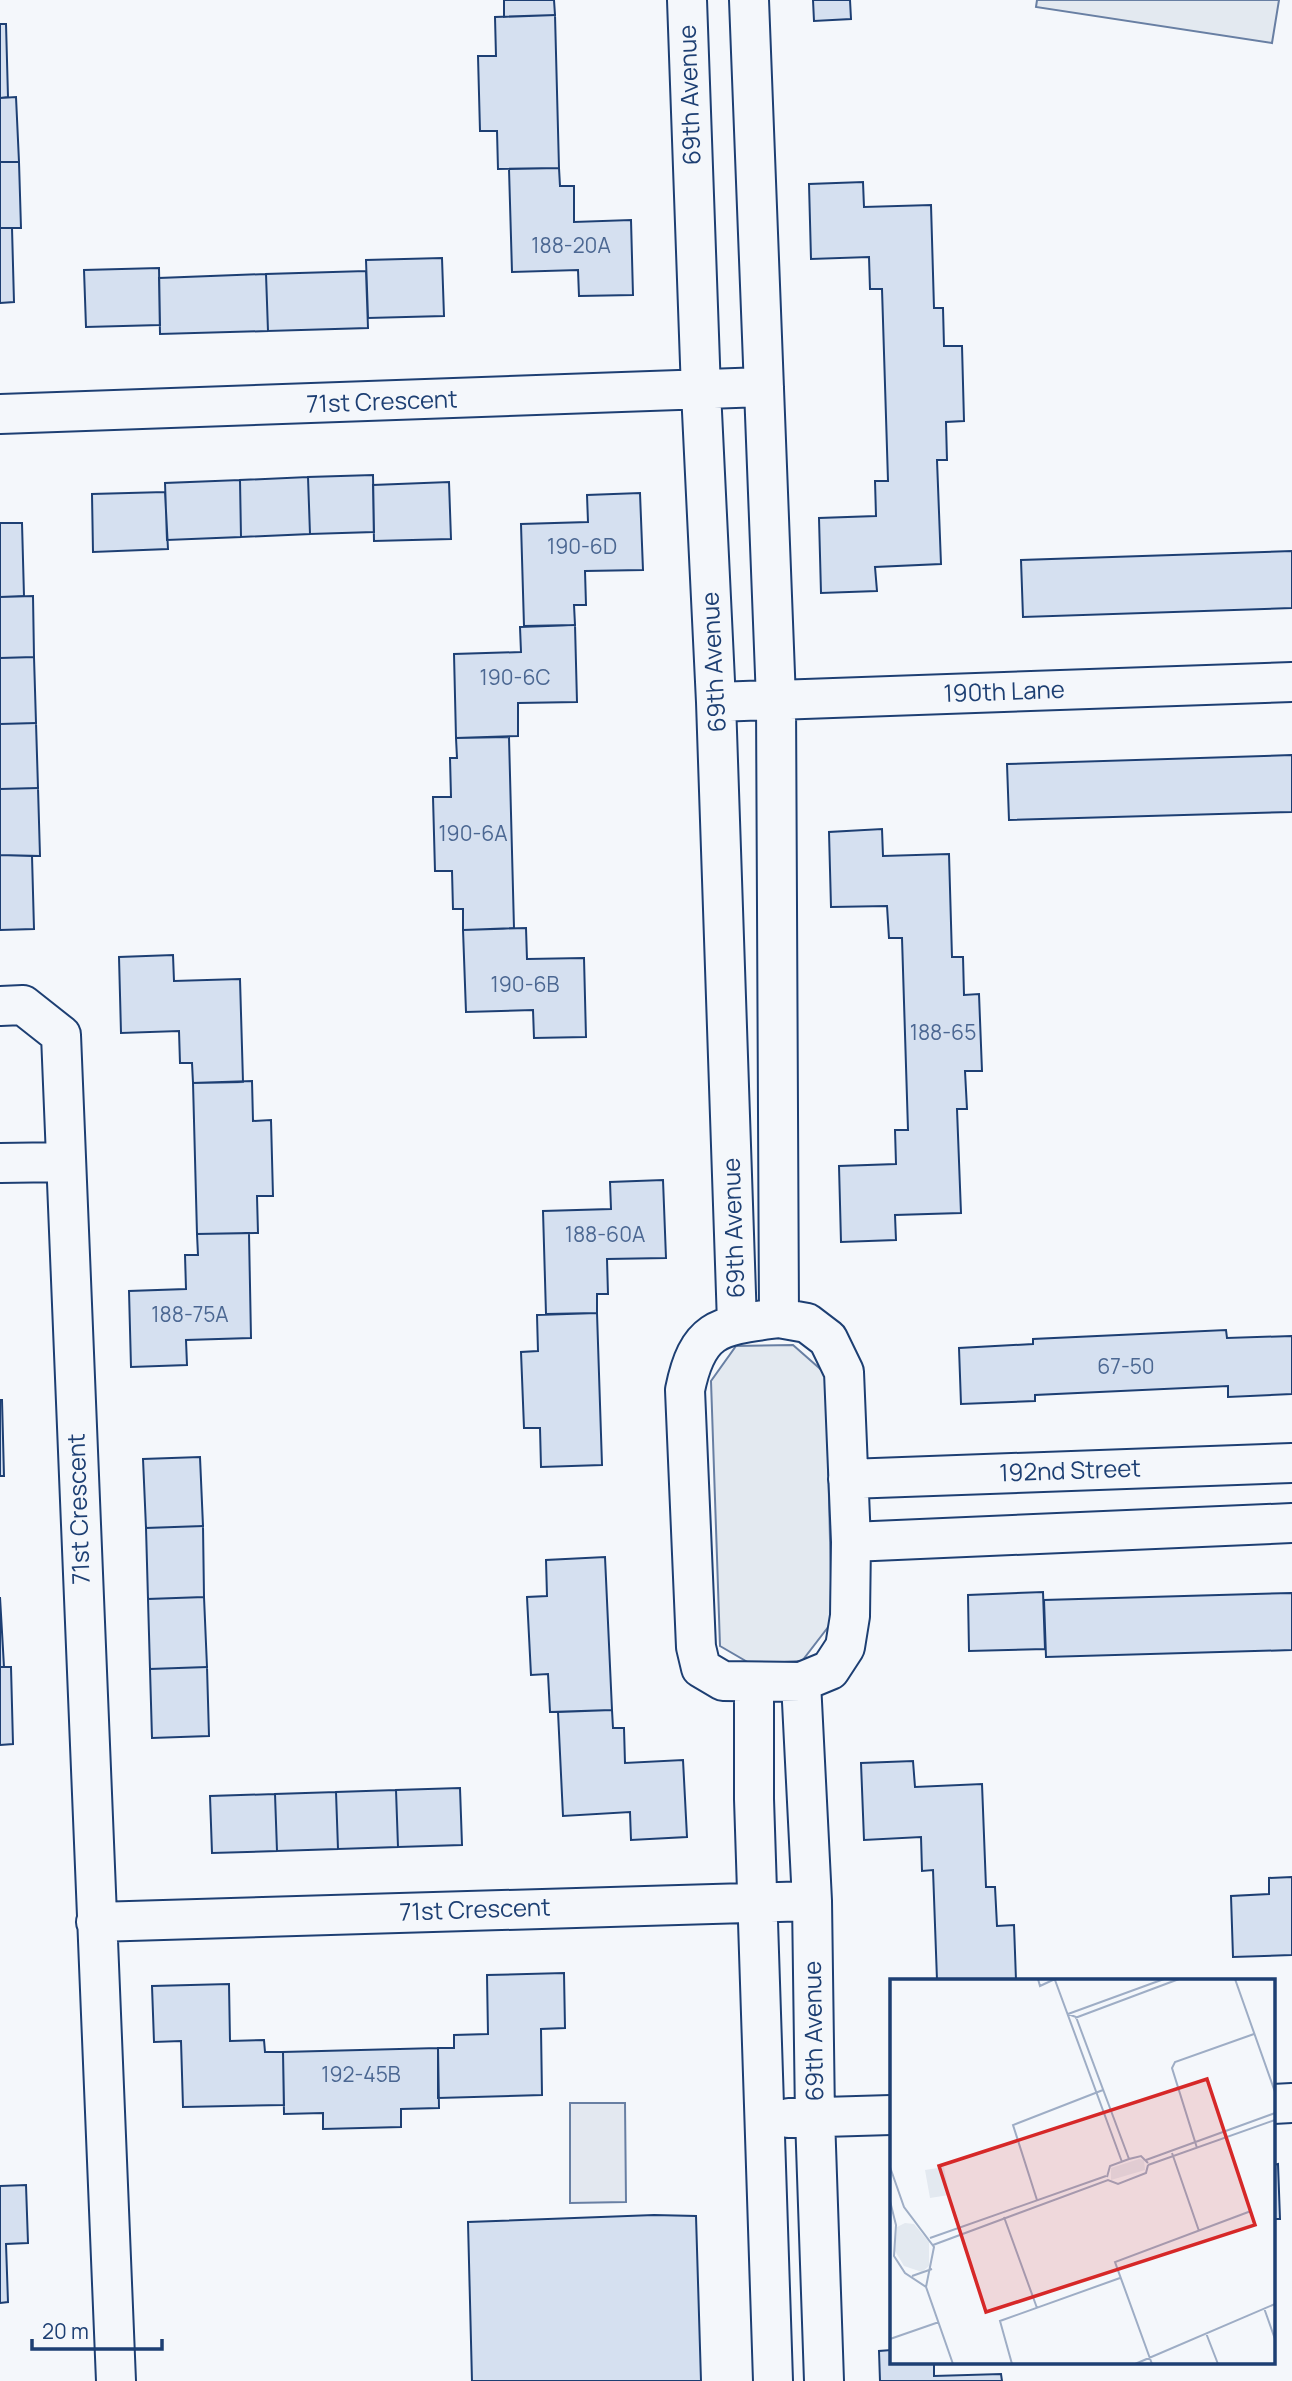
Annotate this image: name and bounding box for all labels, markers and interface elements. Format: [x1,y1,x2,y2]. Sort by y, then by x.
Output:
street label: 69th Avenue [670,24,707,166]
house number: 188-20A [531,231,611,259]
street label: 71st Crescent [306,381,458,420]
house number: 190-6D [547,532,617,560]
street label: 69th Avenue [692,591,733,733]
house number: 190-6C [480,663,550,691]
street label: 190th Lane [943,672,1065,709]
house number: 190-6A [438,819,508,847]
house number: 190-6B [491,970,559,998]
house number: 188-65 [910,1018,976,1046]
street label: 69th Avenue [714,1157,751,1299]
house number: 188-60A [565,1220,645,1248]
house number: 188-75A [151,1300,229,1328]
house number: 67-50 [1097,1352,1155,1380]
street label: 71st Crescent [58,1433,97,1585]
street label: 192nd Street [999,1451,1141,1488]
street label: 71st Crescent [399,1889,551,1928]
street label: 69th Avenue [795,1961,830,2101]
inset map [890,1979,1274,2364]
house number: 192-45B [321,2060,401,2088]
scale bar [32,2308,161,2352]
text: 20 m [42,2317,89,2345]

